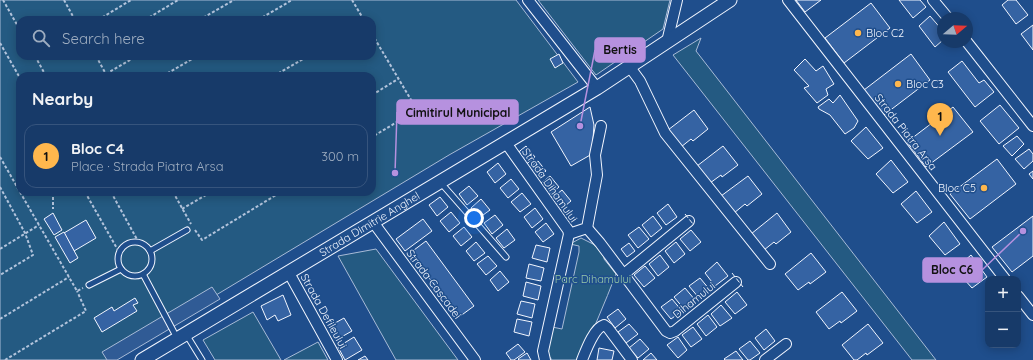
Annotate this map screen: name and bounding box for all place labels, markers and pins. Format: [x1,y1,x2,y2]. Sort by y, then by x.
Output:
place label: Bloc C2 [866,26,904,40]
marker: Bloc C2 [853,28,863,38]
callout: Bertis [595,38,645,62]
place label: Bloc C3 [906,77,944,91]
marker: Bloc C3 [893,79,903,89]
callout: Cimitirul Municipal [397,100,518,124]
pin: 1 [927,103,953,136]
place label: Bloc C5 [938,181,976,195]
marker: Bloc C5 [979,183,989,193]
callout: Bloc C6 [923,258,982,282]

